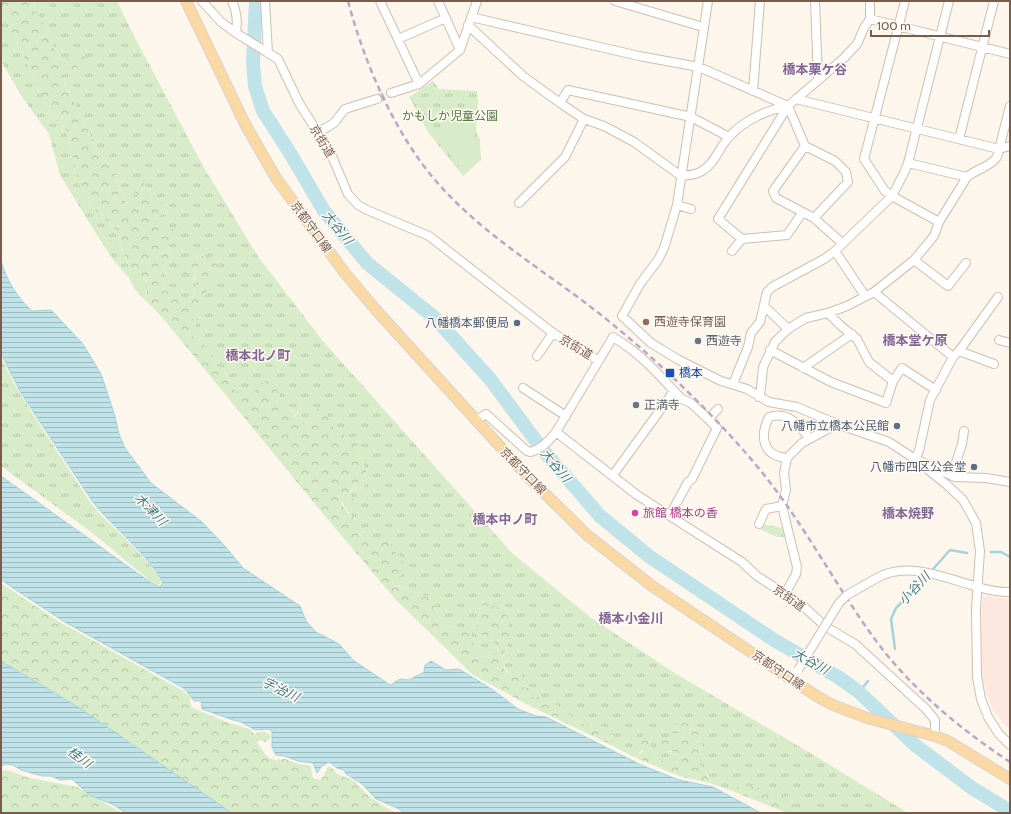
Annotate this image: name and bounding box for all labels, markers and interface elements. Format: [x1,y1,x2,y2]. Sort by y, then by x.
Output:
scale bar [871,12,989,38]
text: 100 m [877,18,911,33]
district label: 橋本栗ケ谷 [782,61,848,77]
park label: かもしか児童公園 [402,108,498,123]
street label: 京街道 [307,121,338,160]
street label: 京都守口線 [288,198,335,255]
water label: 大谷川 [320,207,358,249]
place label: 西遊寺保育園 [654,314,726,329]
place label: 八幡橋本郵便局 [425,315,509,330]
marker: 西遊寺保育園 [641,317,651,327]
marker: 八幡橋本郵便局 [512,318,522,328]
street label: 京街道 [557,331,596,362]
district label: 橋本堂ケ原 [882,332,948,348]
place label: 西遊寺 [706,333,742,348]
marker: 西遊寺 [693,336,703,346]
district label: 橋本北ノ町 [225,347,291,363]
place label: 橋本 [679,365,703,380]
marker: 橋本 [664,367,676,379]
place label: 正満寺 [644,397,680,412]
marker: 正満寺 [631,400,641,410]
place label: 八幡市立橋本公民館 [781,418,889,433]
marker: 八幡市立橋本公民館 [892,421,902,431]
street label: 京都守口線 [497,444,550,497]
water label: 大谷川 [537,445,576,487]
place label: 八幡市四区公会堂 [870,459,966,474]
marker: 八幡市四区公会堂 [969,462,979,472]
water label: 木津川 [132,489,172,530]
place label: 旅館 橋本の香 [643,505,718,520]
district label: 橋本焼野 [882,505,934,521]
marker: 旅館 橋本の香 [630,508,640,518]
district label: 橋本中ノ町 [472,511,538,527]
water label: 小谷川 [895,567,935,608]
street label: 京街道 [770,581,808,614]
district label: 橋本小金川 [598,610,664,626]
water label: 大谷川 [790,645,834,678]
street label: 京都守口線 [749,647,807,693]
water label: 宇治川 [260,673,304,706]
water label: 桂川 [65,743,97,772]

